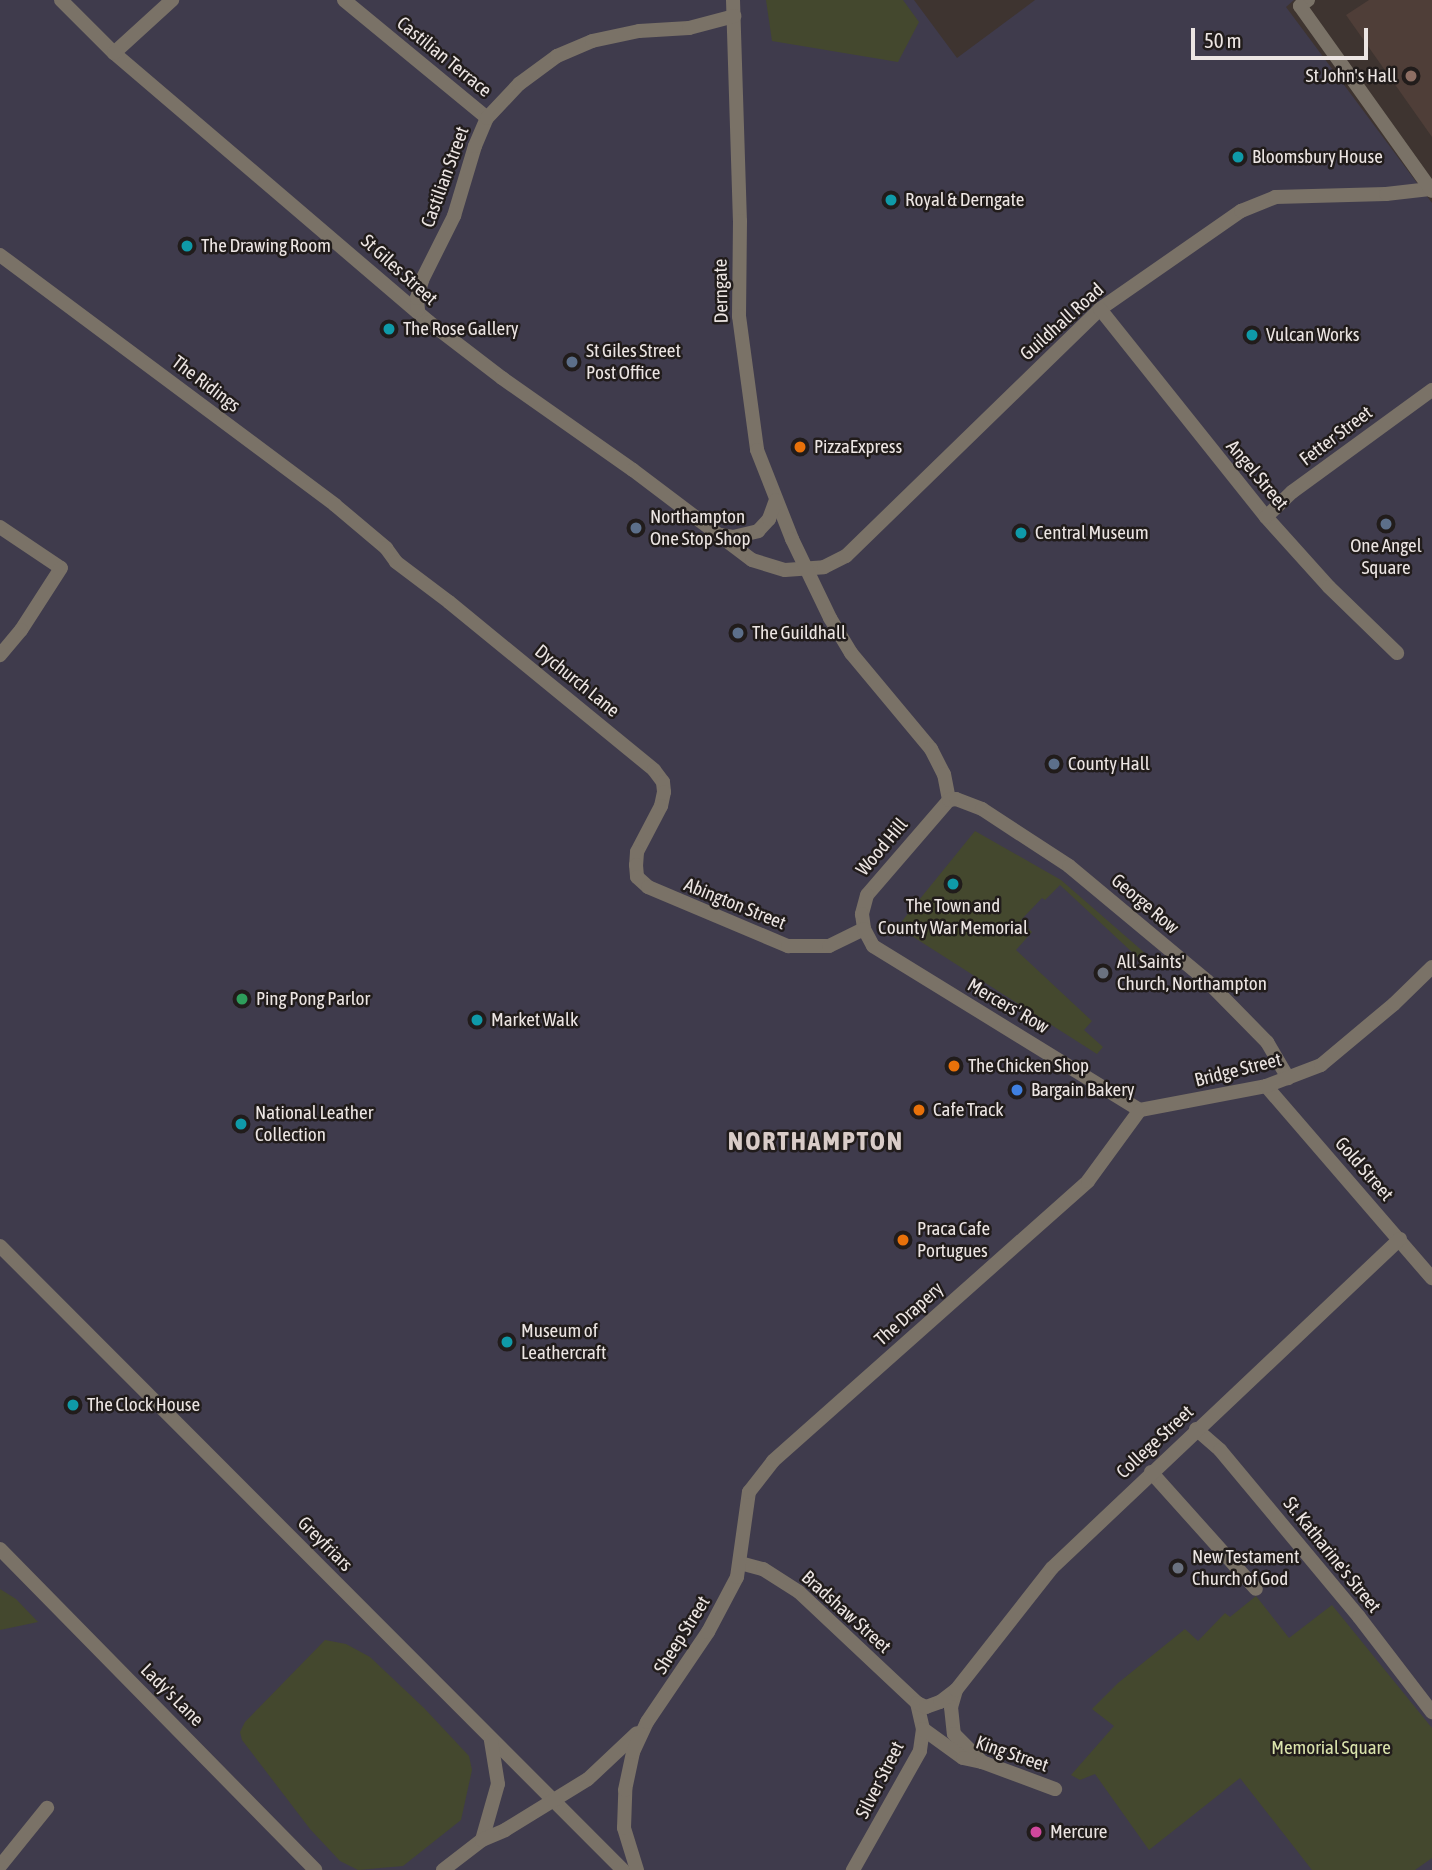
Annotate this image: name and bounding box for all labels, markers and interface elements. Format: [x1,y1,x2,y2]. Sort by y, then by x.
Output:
street label: Castilian Terrace [392,12,496,102]
scale bar [1194,14,1371,58]
text: 50 m [1204,28,1242,52]
place label: St John's Hall [1306,65,1397,87]
marker: St John's Hall [1403,68,1419,84]
street label: Castilian Street [416,123,474,231]
place label: Bloomsbury House [1252,146,1383,168]
marker: Bloomsbury House [1230,149,1246,165]
place label: Royal & Derngate [905,189,1024,211]
marker: Royal & Derngate [883,192,899,208]
street label: St Giles Street [356,230,442,310]
place label: The Drawing Room [201,235,331,257]
marker: The Drawing Room [179,238,195,254]
street label: Derngate [709,258,733,324]
street label: Guildhall Road [1016,279,1108,365]
place label: The Rose Gallery [403,318,519,340]
marker: The Rose Gallery [381,321,397,337]
place label: Vulcan Works [1266,324,1360,346]
marker: Vulcan Works [1244,327,1260,343]
place label: St Giles Street Post Office [586,340,681,384]
street label: The Ridings [167,351,245,417]
marker: St Giles Street Post Office [564,354,580,370]
street label: Fetter Street [1295,401,1377,471]
street label: Angel Street [1221,435,1293,515]
place label: PizzaExpress [814,436,902,458]
marker: PizzaExpress [792,439,808,455]
place label: Northampton One Stop Shop [650,506,750,550]
marker: One Angel Square [1378,516,1394,532]
marker: Northampton One Stop Shop [628,520,644,536]
place label: Central Museum [1035,522,1149,544]
marker: Central Museum [1013,525,1029,541]
place label: One Angel Square [1350,535,1422,579]
place label: The Guildhall [752,622,846,644]
marker: The Guildhall [730,625,746,641]
street label: Dychurch Lane [530,640,624,722]
place label: County Hall [1068,753,1150,775]
marker: County Hall [1046,756,1062,772]
street label: Wood Hill [851,814,913,880]
street label: George Row [1107,869,1183,939]
street label: Abington Street [681,873,789,935]
marker: The Town and County War Memorial [945,876,961,892]
place label: The Town and County War Memorial [878,895,1028,939]
place label: All Saints' Church, Northampton [1117,951,1267,995]
marker: All Saints' Church, Northampton [1095,965,1111,981]
street label: Mercers' Row [963,974,1053,1038]
place label: Ping Pong Parlor [256,988,370,1010]
marker: Ping Pong Parlor [234,991,250,1007]
place label: Market Walk [491,1009,578,1031]
marker: Market Walk [469,1012,485,1028]
street label: Bridge Street [1192,1048,1284,1092]
place label: The Chicken Shop [968,1055,1089,1077]
marker: The Chicken Shop [946,1058,962,1074]
place label: Bargain Bakery [1031,1079,1135,1101]
marker: Bargain Bakery [1009,1082,1025,1098]
place label: Cafe Track [933,1099,1004,1121]
place label: National Leather Collection [255,1102,373,1146]
marker: Cafe Track [911,1102,927,1118]
marker: National Leather Collection [233,1116,249,1132]
district label: NORTHAMPTON [729,1126,903,1158]
street label: Gold Street [1330,1132,1398,1206]
place label: Praca Cafe Portugues [917,1218,990,1262]
marker: Praca Cafe Portugues [895,1232,911,1248]
street label: The Drapery [870,1277,948,1351]
place label: Museum of Leathercraft [521,1320,607,1364]
marker: Museum of Leathercraft [499,1334,515,1350]
place label: The Clock House [87,1394,200,1416]
marker: The Clock House [65,1397,81,1413]
street label: College Street [1112,1401,1198,1483]
street label: St. Katharine's Street [1278,1493,1386,1617]
street label: Greyfriars [293,1512,357,1576]
place label: New Testament Church of God [1192,1546,1299,1590]
marker: New Testament Church of God [1170,1560,1186,1576]
street label: Bradshaw Street [797,1566,895,1658]
street label: Sheep Street [649,1592,715,1678]
street label: Lady's Lane [136,1659,208,1731]
street label: King Street [973,1731,1051,1777]
park label: Memorial Square [1271,1737,1391,1759]
street label: Silver Street [851,1738,909,1822]
place label: Mercure [1050,1821,1107,1843]
marker: Mercure [1028,1824,1044,1840]

